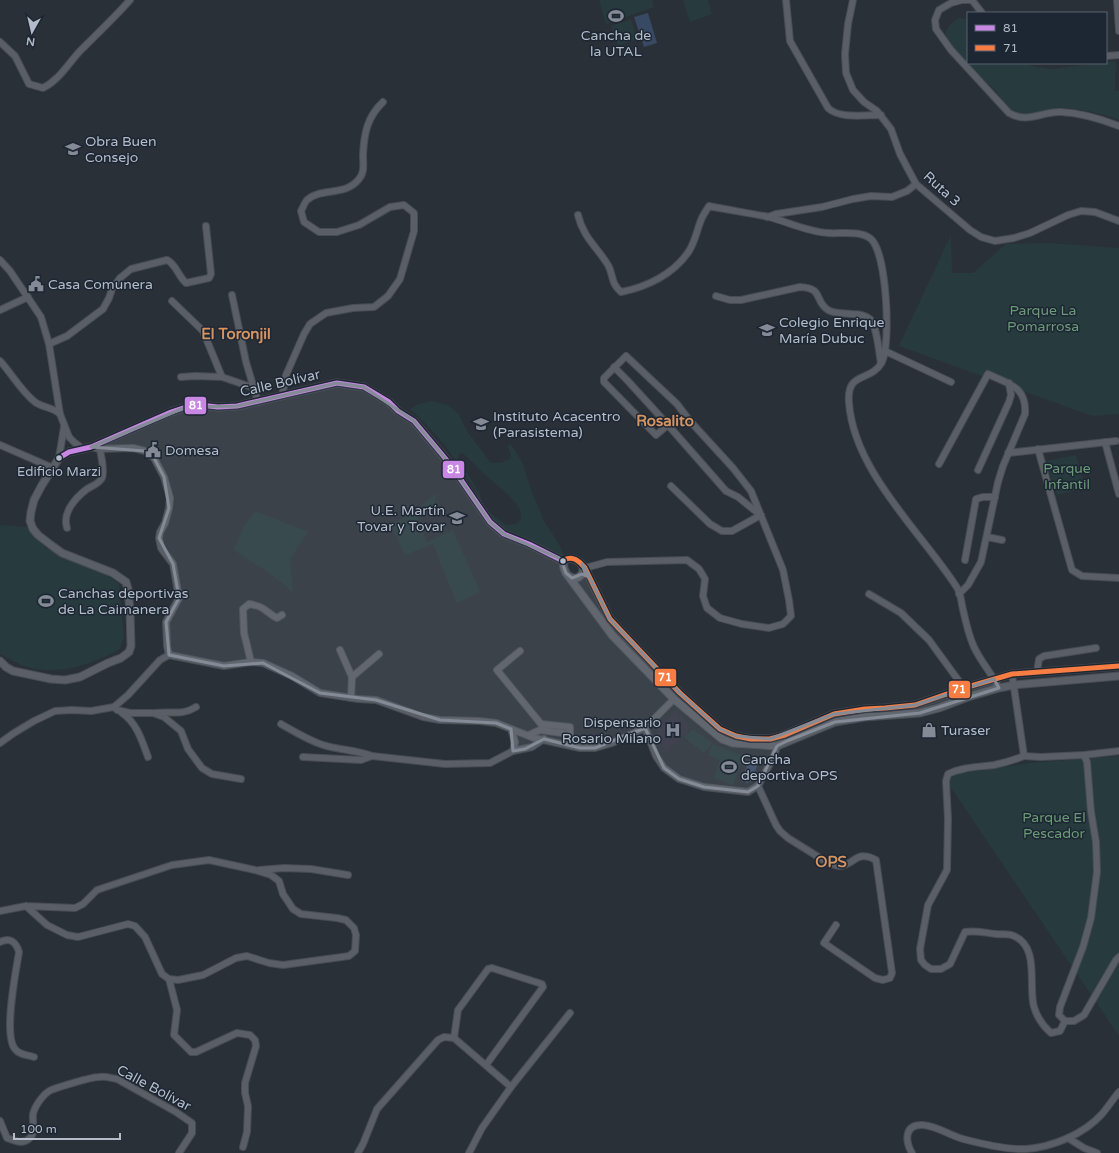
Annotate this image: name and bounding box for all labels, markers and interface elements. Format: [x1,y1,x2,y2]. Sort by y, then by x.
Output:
sports icon: Cancha de la UTAL [607,7,625,25]
north arrow [12,12,52,52]
legend [967,12,1107,64]
text: 81 [1003,21,1018,35]
place label: Cancha de la UTAL [581,27,651,60]
text: N [25,34,36,48]
text: 71 [1003,41,1018,55]
place label: Obra Buen Consejo [85,133,157,166]
school or university icon: Obra Buen Consejo [64,140,82,158]
street label: Ruta 3 [920,168,964,210]
public building icon: Casa Comunera [27,275,45,293]
place label: Casa Comunera [48,276,153,293]
park label: Parque La Pomarrosa [1007,302,1079,335]
place label: Colegio Enrique María Dubuc [779,314,884,347]
school or university icon: Colegio Enrique María Dubuc [758,321,776,339]
district label: El Toronjil [201,325,271,344]
street label: Calle Bolívar [238,365,322,400]
line badge: 81 [184,396,207,415]
text: 81 [189,399,203,412]
place label: Instituto Acacentro (Parasistema) [493,408,620,441]
district label: Rosalito [636,412,694,430]
school or university icon: Instituto Acacentro (Parasistema) [472,415,490,433]
public building icon: Domesa [144,441,162,459]
place label: Domesa [165,442,219,459]
marker: Edificio Marzi [54,453,64,463]
line badge: 81 [442,460,465,479]
park label: Parque Infantil [1043,460,1091,493]
text: 81 [447,463,461,476]
place label: Edificio Marzi [17,464,101,480]
place label: U.E. Martín Tovar y Tovar [357,502,446,535]
school or university icon: U.E. Martín Tovar y Tovar [448,509,466,527]
unlabelled marker [558,556,568,566]
place label: Canchas deportivas de La Caimanera [58,585,189,618]
sports icon: Canchas deportivas de La Caimanera [37,592,55,610]
line badge: 71 [654,668,677,687]
text: 71 [658,671,672,684]
line badge: 71 [948,680,971,699]
text: 71 [952,683,966,696]
place label: Dispensario Rosario Milano [562,714,661,747]
hospital icon: Dispensario Rosario Milano [664,721,682,739]
shop icon: Turaser [920,721,938,739]
place label: Turaser [941,722,991,739]
place label: Cancha deportiva OPS [741,751,838,784]
sports icon: Cancha deportiva OPS [720,758,738,776]
park label: Parque El Pescador [1022,809,1086,842]
district label: OPS [815,853,847,871]
street label: Calle Bolívar [114,1061,195,1115]
scale bar [14,1115,120,1141]
text: 100 m [20,1122,57,1136]

